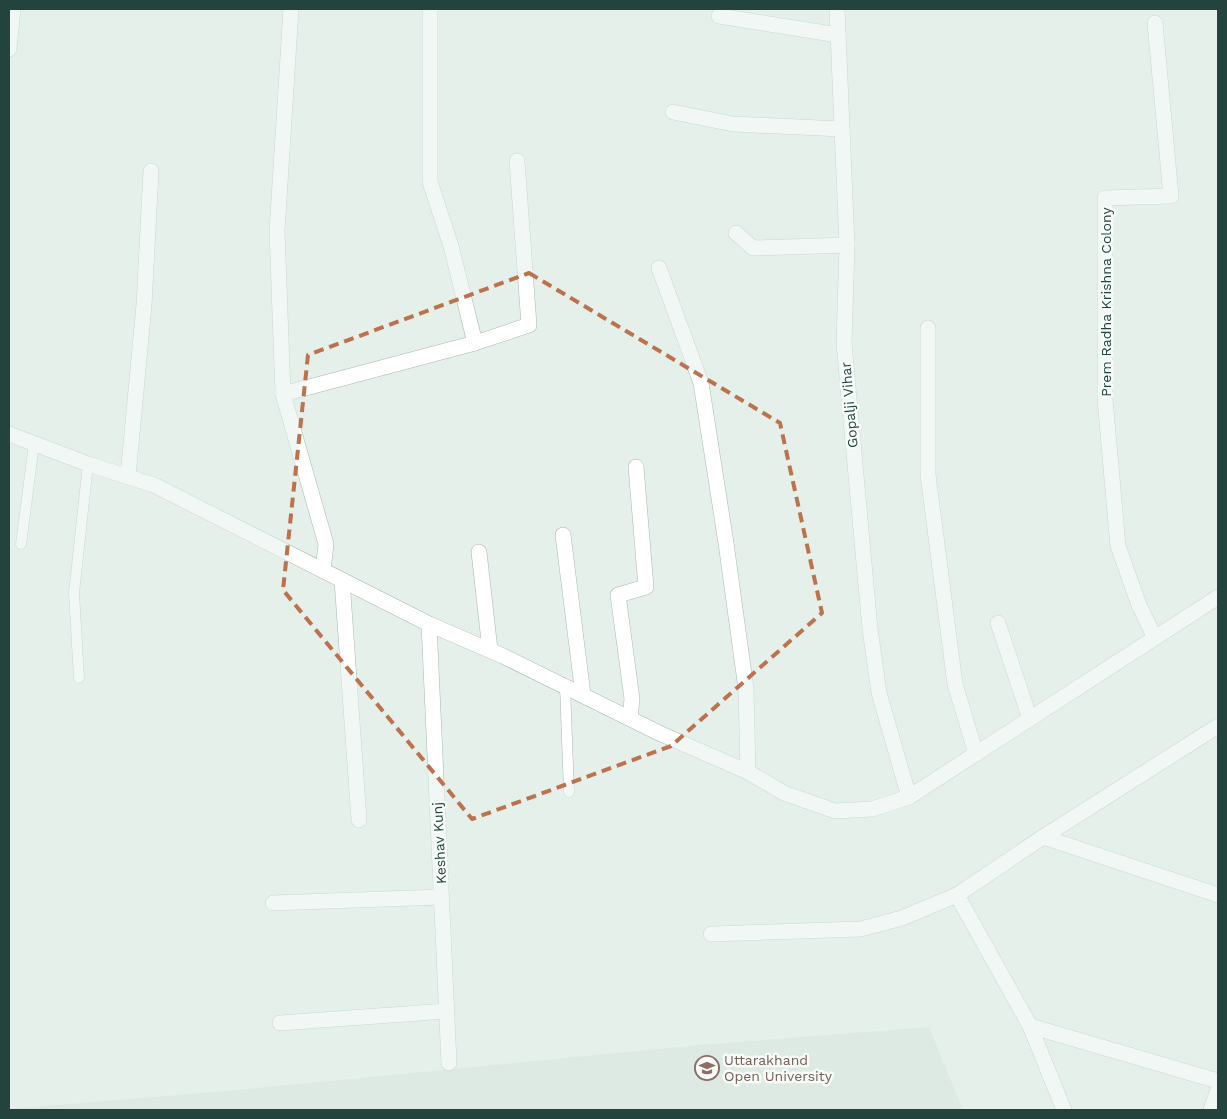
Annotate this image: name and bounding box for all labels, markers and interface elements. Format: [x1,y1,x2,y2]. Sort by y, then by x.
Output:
street label: Prem Radha Krishna Colony [1098,207,1114,397]
street label: Gopalji Vihar [837,361,861,449]
street label: Keshav Kunj [429,802,449,884]
place label: Uttarakhand Open University [724,1052,833,1084]
school or university icon: Uttarakhand Open University [694,1055,720,1081]

